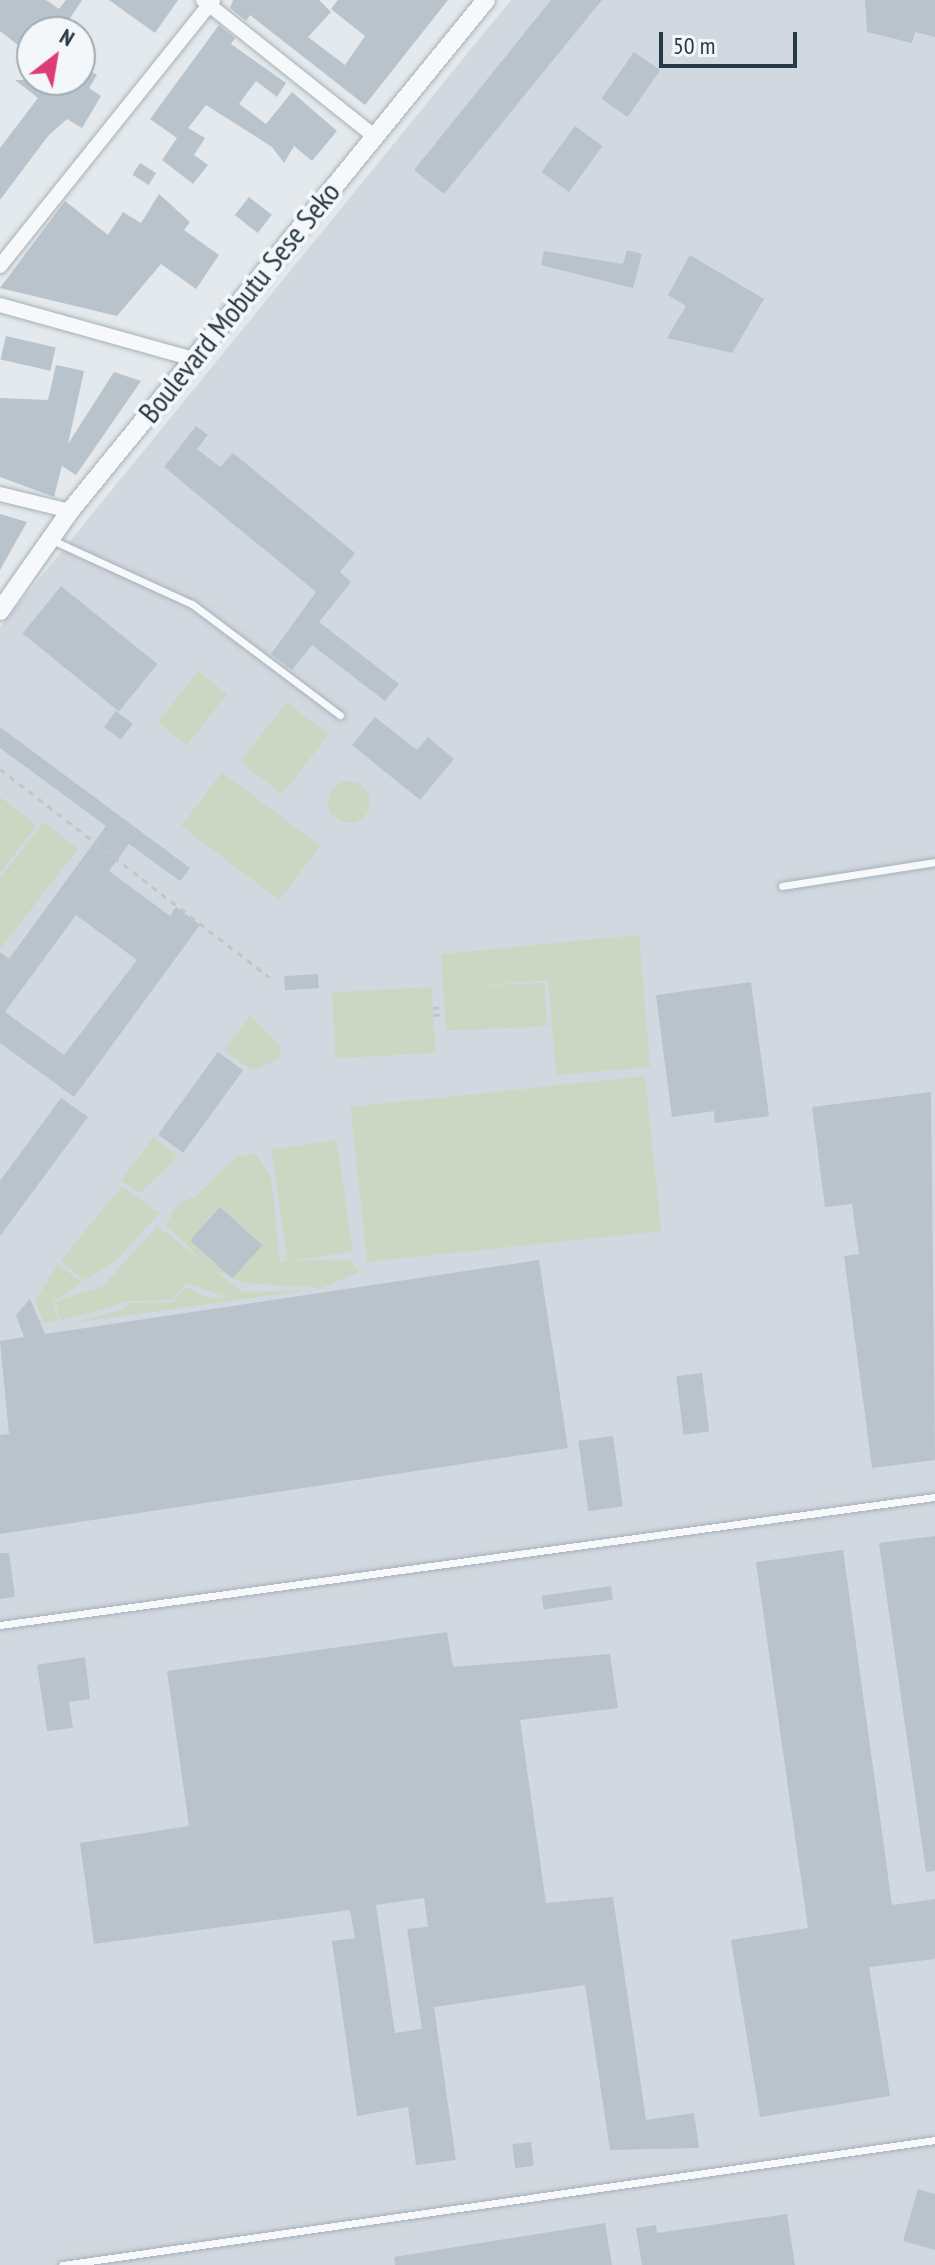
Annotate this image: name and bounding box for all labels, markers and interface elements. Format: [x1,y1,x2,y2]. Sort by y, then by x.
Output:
north arrow [16,16,96,96]
scale bar [663,16,801,66]
text: N [55,22,80,52]
text: 50 m [673,30,715,61]
street label: Boulevard Mobutu Sese Seko [131,174,347,430]

